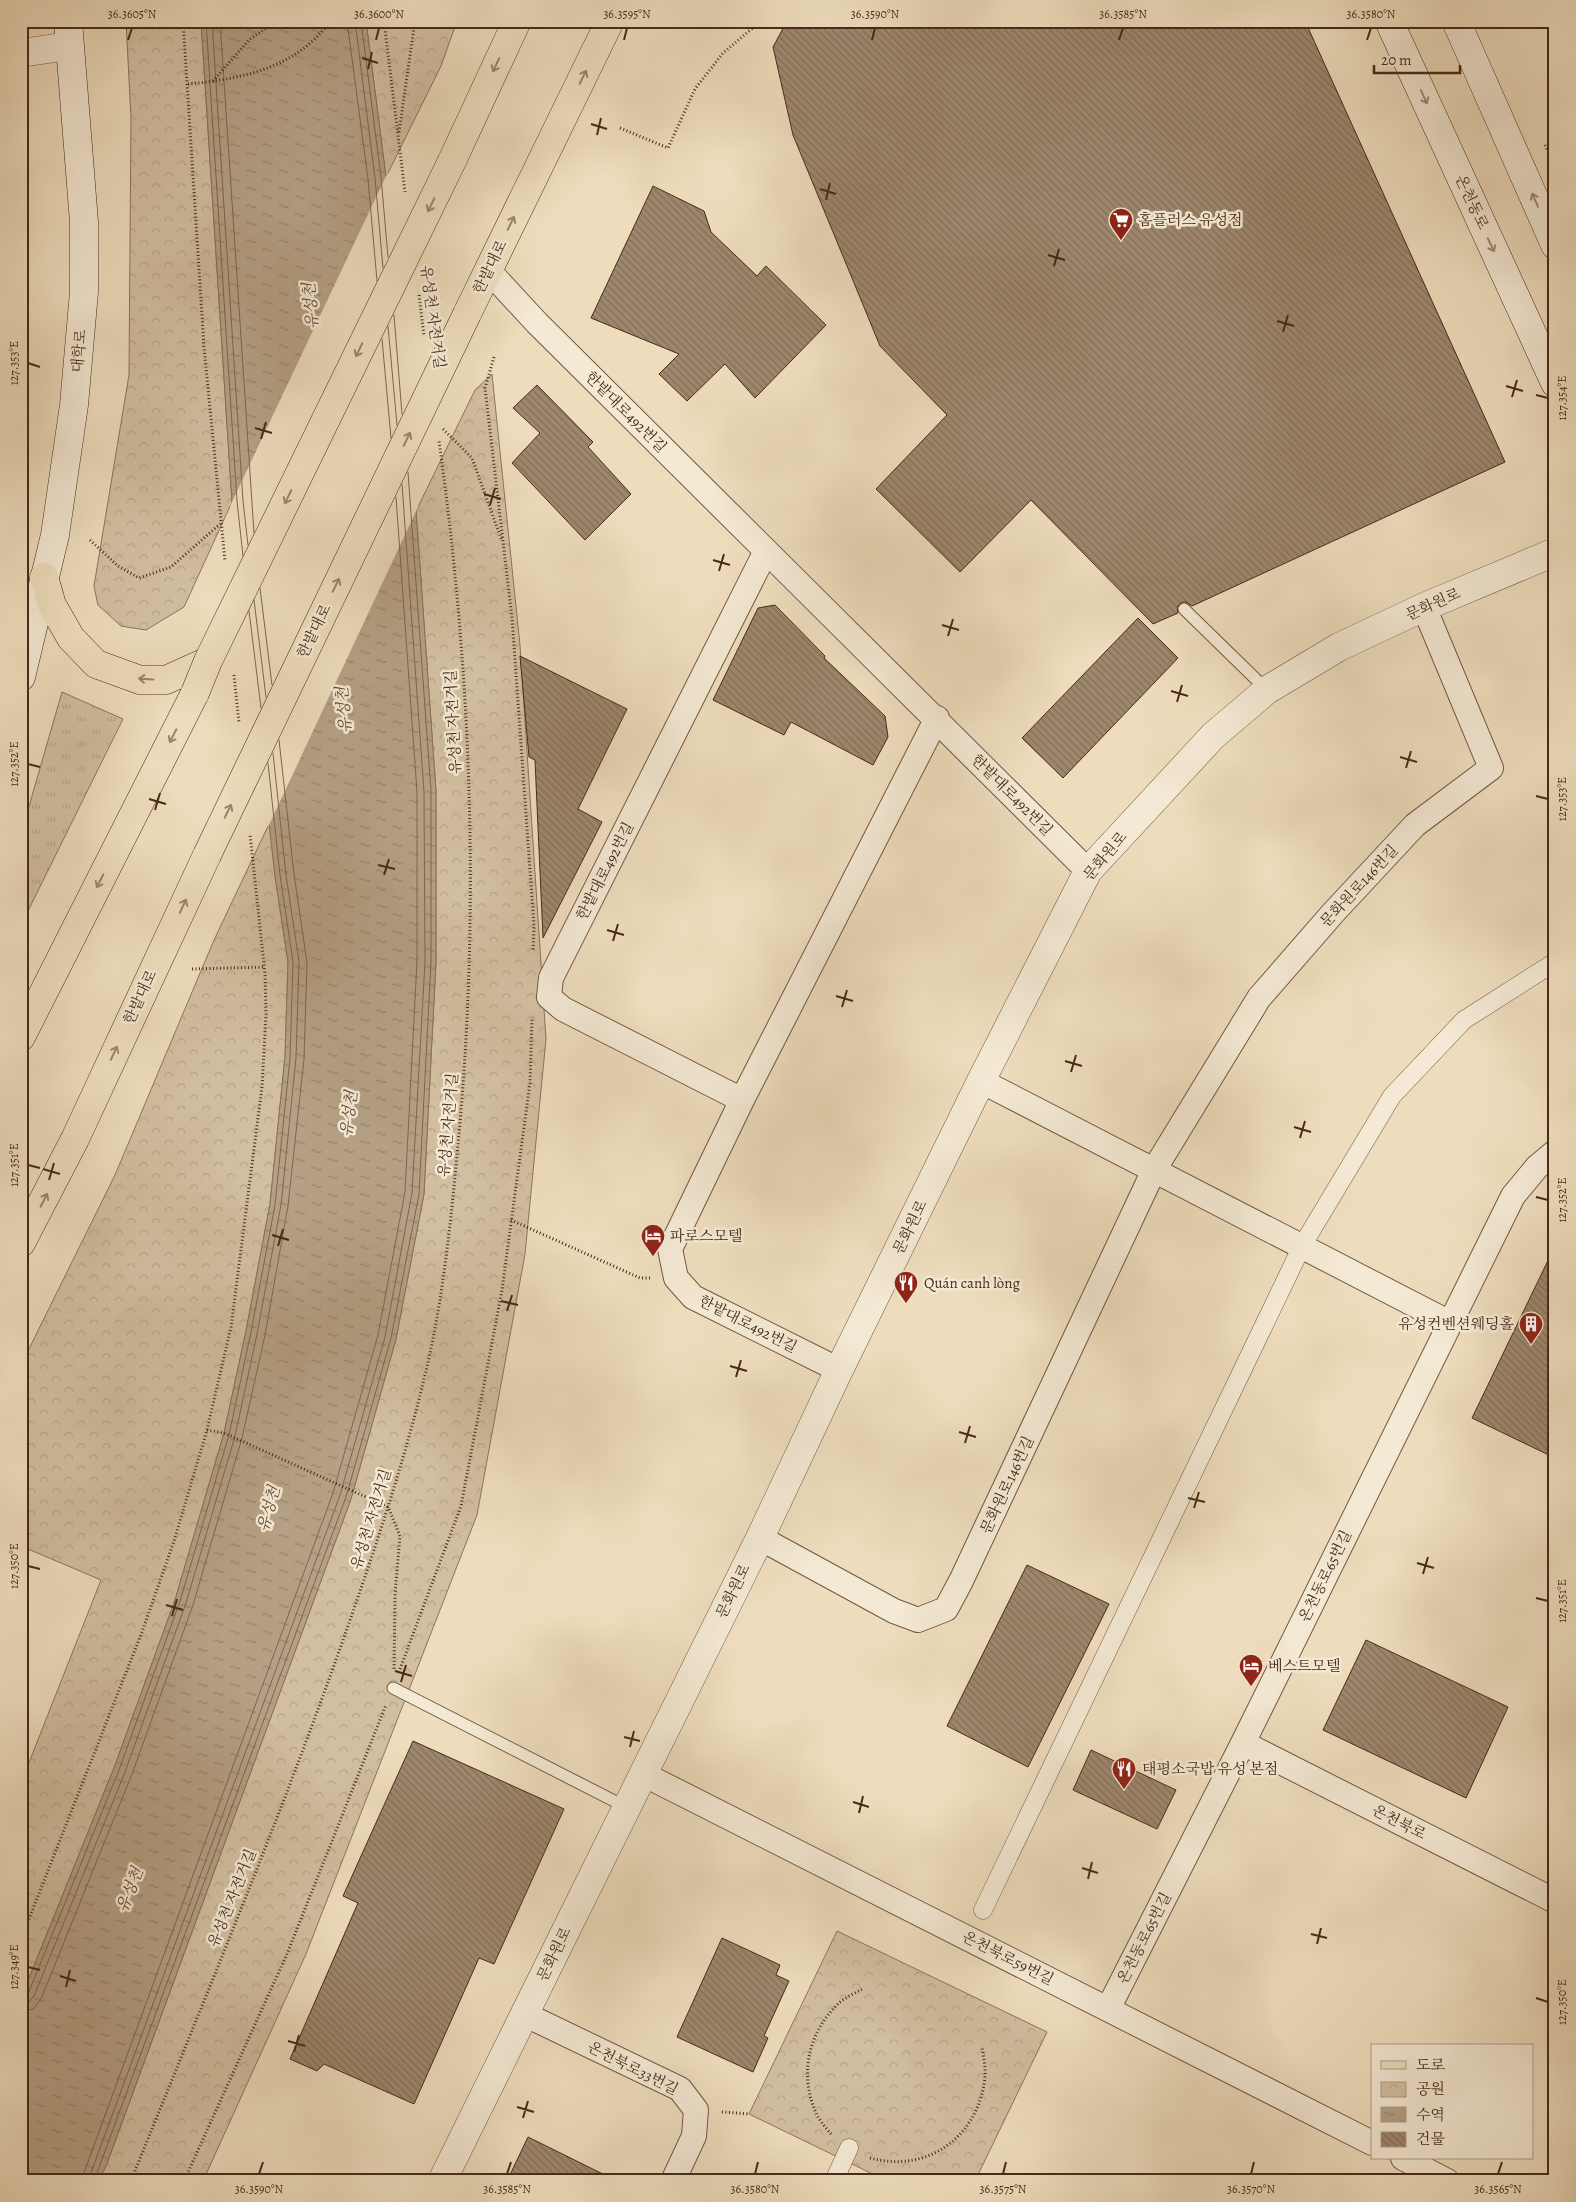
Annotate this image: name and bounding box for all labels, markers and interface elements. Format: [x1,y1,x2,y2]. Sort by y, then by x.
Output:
text: 36.3605°N [108,6,157,22]
text: 36.3600°N [354,6,404,22]
text: 36.3595°N [603,6,651,22]
text: 36.3590°N [851,6,900,22]
text: 36.3585°N [1099,6,1147,22]
text: 36.3580°N [1347,6,1396,22]
scale bar [1374,42,1460,74]
text: 20 m [1381,50,1412,70]
one-way arrow [491,57,501,72]
one-way arrow [578,69,588,84]
one-way arrow [1419,89,1429,104]
street label: 온천동로 [1451,172,1494,233]
one-way arrow [1530,193,1539,208]
one-way arrow [425,197,435,212]
supermarket icon: 홈플러스 유성점 [1108,207,1134,241]
place label: 홈플러스 유성점 [1138,210,1242,230]
one-way arrow [507,216,517,231]
street label: 한밭대로 [468,236,512,297]
one-way arrow [1487,237,1497,252]
street label: 유성천 자전거길 [416,264,450,370]
water label: 유성천 [298,280,324,330]
street label: 대학로 [67,328,91,374]
text: 127.353°E [6,341,22,385]
one-way arrow [353,343,363,358]
street label: 한밭대로492번길 [581,367,671,457]
text: 127.354°E [1554,376,1570,420]
one-way arrow [402,432,412,447]
one-way arrow [283,489,292,504]
one-way arrow [331,578,341,593]
street label: 문화원로 [1402,583,1464,625]
street label: 한밭대로 [292,600,336,661]
street label: 유성천 자전거길 [440,669,466,775]
one-way arrow [139,675,155,684]
water label: 유성천 [331,684,357,734]
one-way arrow [168,729,178,744]
text: 127.352°E [6,741,22,787]
street label: 한밭대로492번길 [967,750,1057,840]
text: 127.353°E [1554,777,1570,821]
one-way arrow [224,804,233,819]
street label: 한밭대로492번길 [572,818,638,924]
street label: 문화원로 [1079,827,1132,885]
street label: 문화원로146번길 [1316,840,1402,932]
one-way arrow [95,874,105,889]
one-way arrow [179,899,188,914]
street label: 한밭대로 [119,966,162,1027]
one-way arrow [110,1046,120,1061]
street label: 유성천 자전거길 [433,1072,463,1178]
water label: 유성천 [335,1088,363,1138]
text: 127.351°E [6,1143,22,1187]
text: 127.352°E [1554,1177,1570,1223]
one-way arrow [39,1192,49,1207]
street label: 문화원로 [888,1196,932,1257]
hotel icon: 파로스모텔 [640,1223,666,1257]
place label: 파로스모텔 [670,1226,742,1246]
restaurant icon: Quán canh lòng [893,1270,919,1304]
place label: Quán canh lòng [924,1273,1021,1293]
street label: 한밭대로492번길 [695,1291,801,1357]
building icon: 유성컨벤션웨딩홀 [1518,1311,1544,1345]
place label: 유성컨벤션웨딩홀 [1398,1314,1515,1334]
street label: 문화원로146번길 [976,1433,1038,1537]
street label: 유성천 자전거길 [346,1466,396,1572]
water label: 유성천 [252,1482,286,1534]
street label: 온천동로65번길 [1294,1527,1356,1625]
text: 127.350°E [6,1543,22,1589]
street label: 문화원로 [711,1560,755,1621]
text: 127.351°E [1554,1579,1570,1623]
hotel icon: 베스트모텔 [1238,1653,1264,1687]
place label: 베스트모텔 [1268,1656,1340,1676]
restaurant icon: 태평소국밥 유성 본점 [1111,1756,1137,1790]
place label: 태평소국밥 유성 본점 [1142,1759,1278,1779]
street label: 온천북로 [1369,1800,1430,1844]
street label: 유성천 자전거길 [203,1846,261,1950]
water label: 유성천 [111,1863,149,1916]
street label: 온천동로65번길 [1112,1889,1176,1987]
street label: 문화원로 [532,1923,576,1984]
street label: 온천북로59번길 [959,1926,1057,1990]
text: 127.349°E [6,1944,22,1990]
text: 127.350°E [1554,1979,1570,2025]
street label: 온천북로33번길 [584,2037,682,2099]
legend [1371,2044,1534,2160]
text: 도로 [1416,2055,1445,2075]
text: 공원 [1416,2079,1445,2099]
text: 수역 [1416,2105,1445,2125]
text: 건물 [1416,2129,1445,2149]
text: 36.3590°N [235,2181,284,2197]
text: 36.3585°N [483,2181,531,2197]
text: 36.3580°N [731,2181,780,2197]
text: 36.3575°N [980,2181,1027,2197]
text: 36.3570°N [1227,2181,1275,2197]
text: 36.3565°N [1474,2181,1522,2197]

